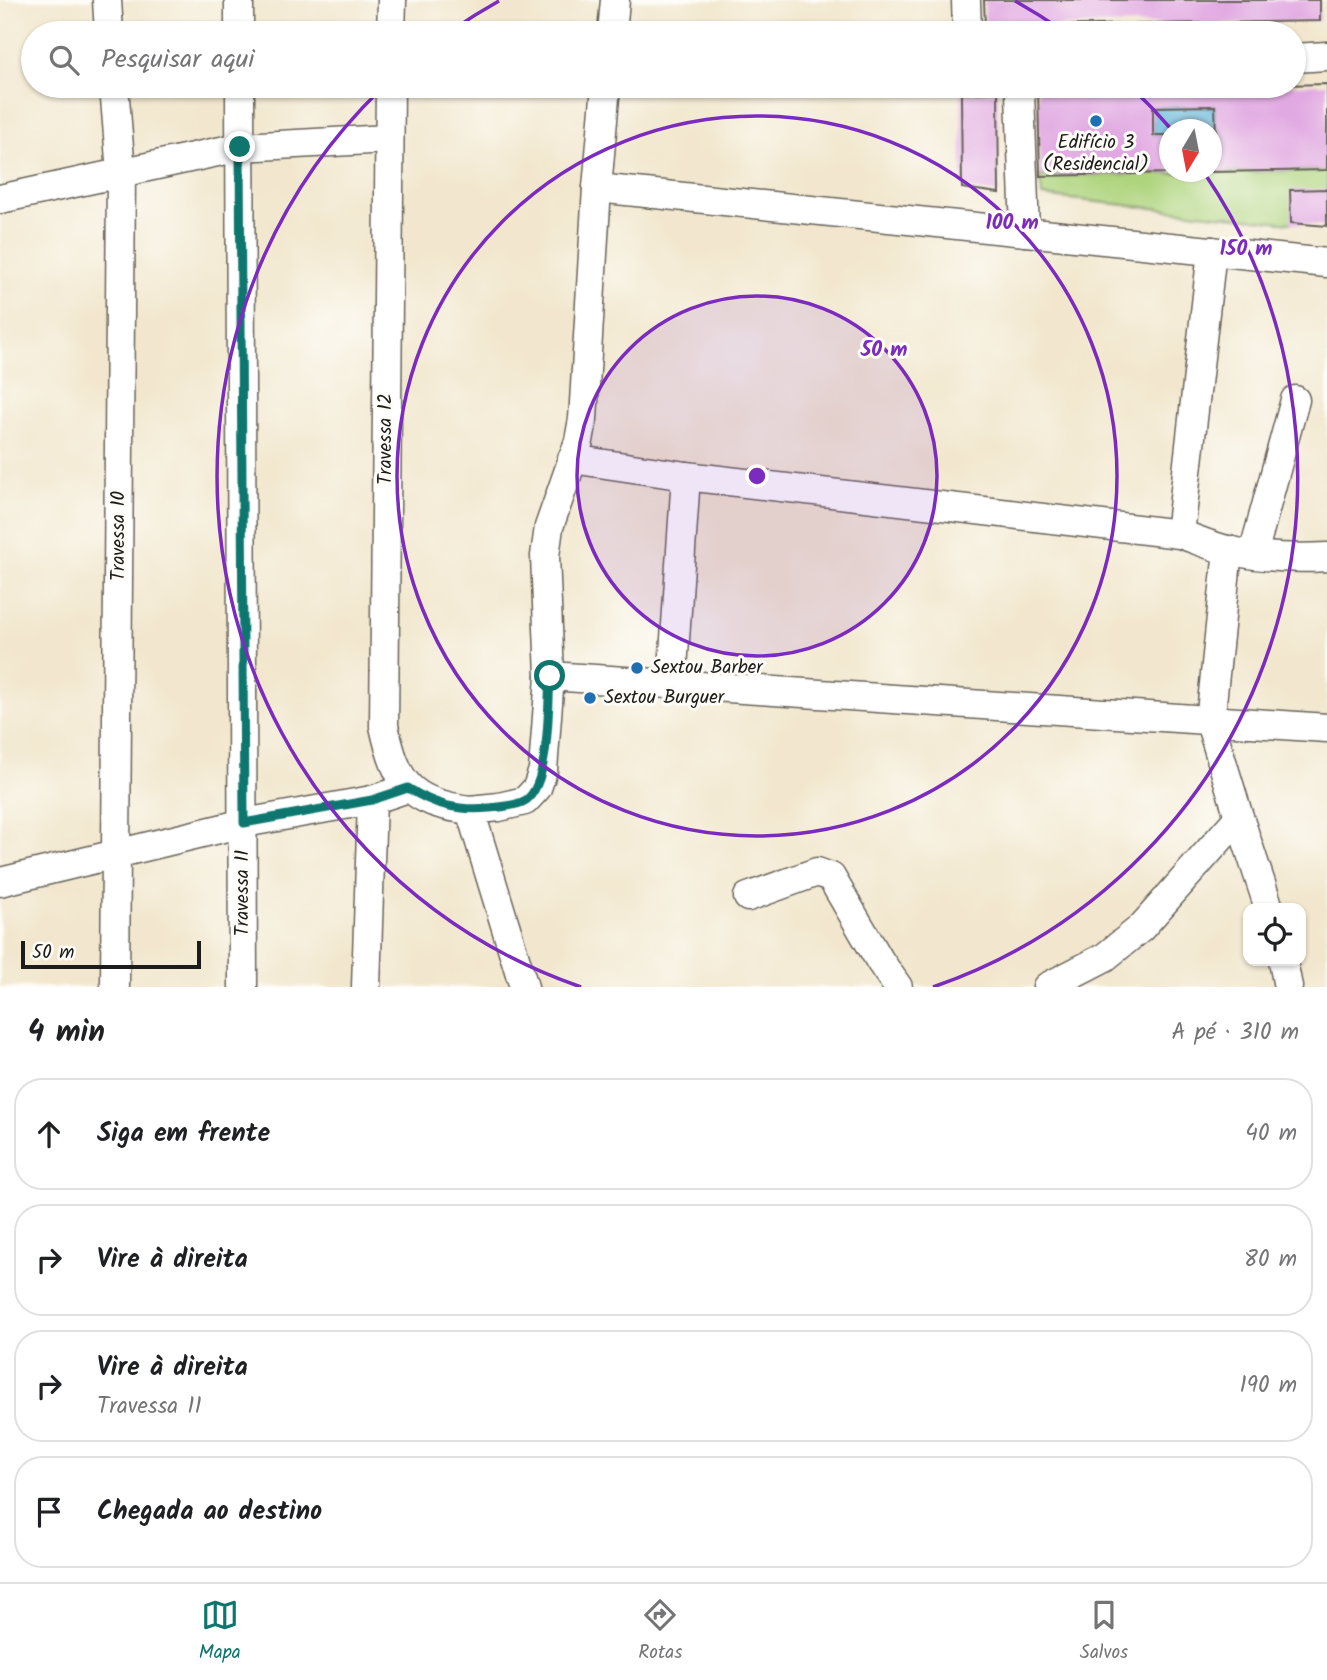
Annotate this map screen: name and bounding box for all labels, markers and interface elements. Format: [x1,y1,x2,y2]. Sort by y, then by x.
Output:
search box [21,21,1306,98]
text: Pesquisar aqui [101,39,254,81]
icon: search [45,41,83,79]
marker: Edifício 3 (Residencial) [1088,113,1104,129]
north arrow [1159,119,1222,182]
place label: Edifício 3 (Residencial) [1043,128,1149,180]
route end [224,131,255,162]
text: 100 m [985,207,1039,240]
text: 150 m [1219,233,1273,266]
text: 50 m [860,334,907,367]
street label: Travessa 12 [371,393,401,485]
centre of rings [745,464,769,488]
street label: Travessa 10 [104,491,134,581]
place label: Sextou Barber [651,653,764,683]
route start [534,660,565,691]
marker: Sextou Barber [629,660,645,676]
place label: Sextou Burguer [604,683,726,713]
marker: Sextou Burguer [582,690,598,706]
street label: Travessa 11 [228,850,258,936]
map controls [1243,903,1306,966]
button: locate [1243,903,1306,966]
scale bar [21,938,201,970]
text: 50 m [32,938,74,968]
text: 4 min [28,1009,105,1057]
text: A pé · 310 m [1171,1015,1299,1051]
text: Siga em frente [97,1113,270,1155]
icon: ahead [30,1115,68,1153]
text: 40 m [1245,1116,1297,1152]
text: Vire à direita [97,1239,248,1281]
icon: right [30,1241,68,1279]
text: 80 m [1244,1242,1297,1278]
text: Vire à direita [97,1347,248,1389]
icon: right [30,1367,68,1405]
text: 190 m [1240,1368,1297,1404]
text: Travessa 11 [97,1389,202,1425]
text: Chegada ao destino [97,1491,322,1533]
icon: arrive [30,1493,68,1531]
tab: Mapa [199,1596,241,1668]
tab: Rotas [638,1596,682,1668]
tab: Salvos [1080,1596,1128,1668]

